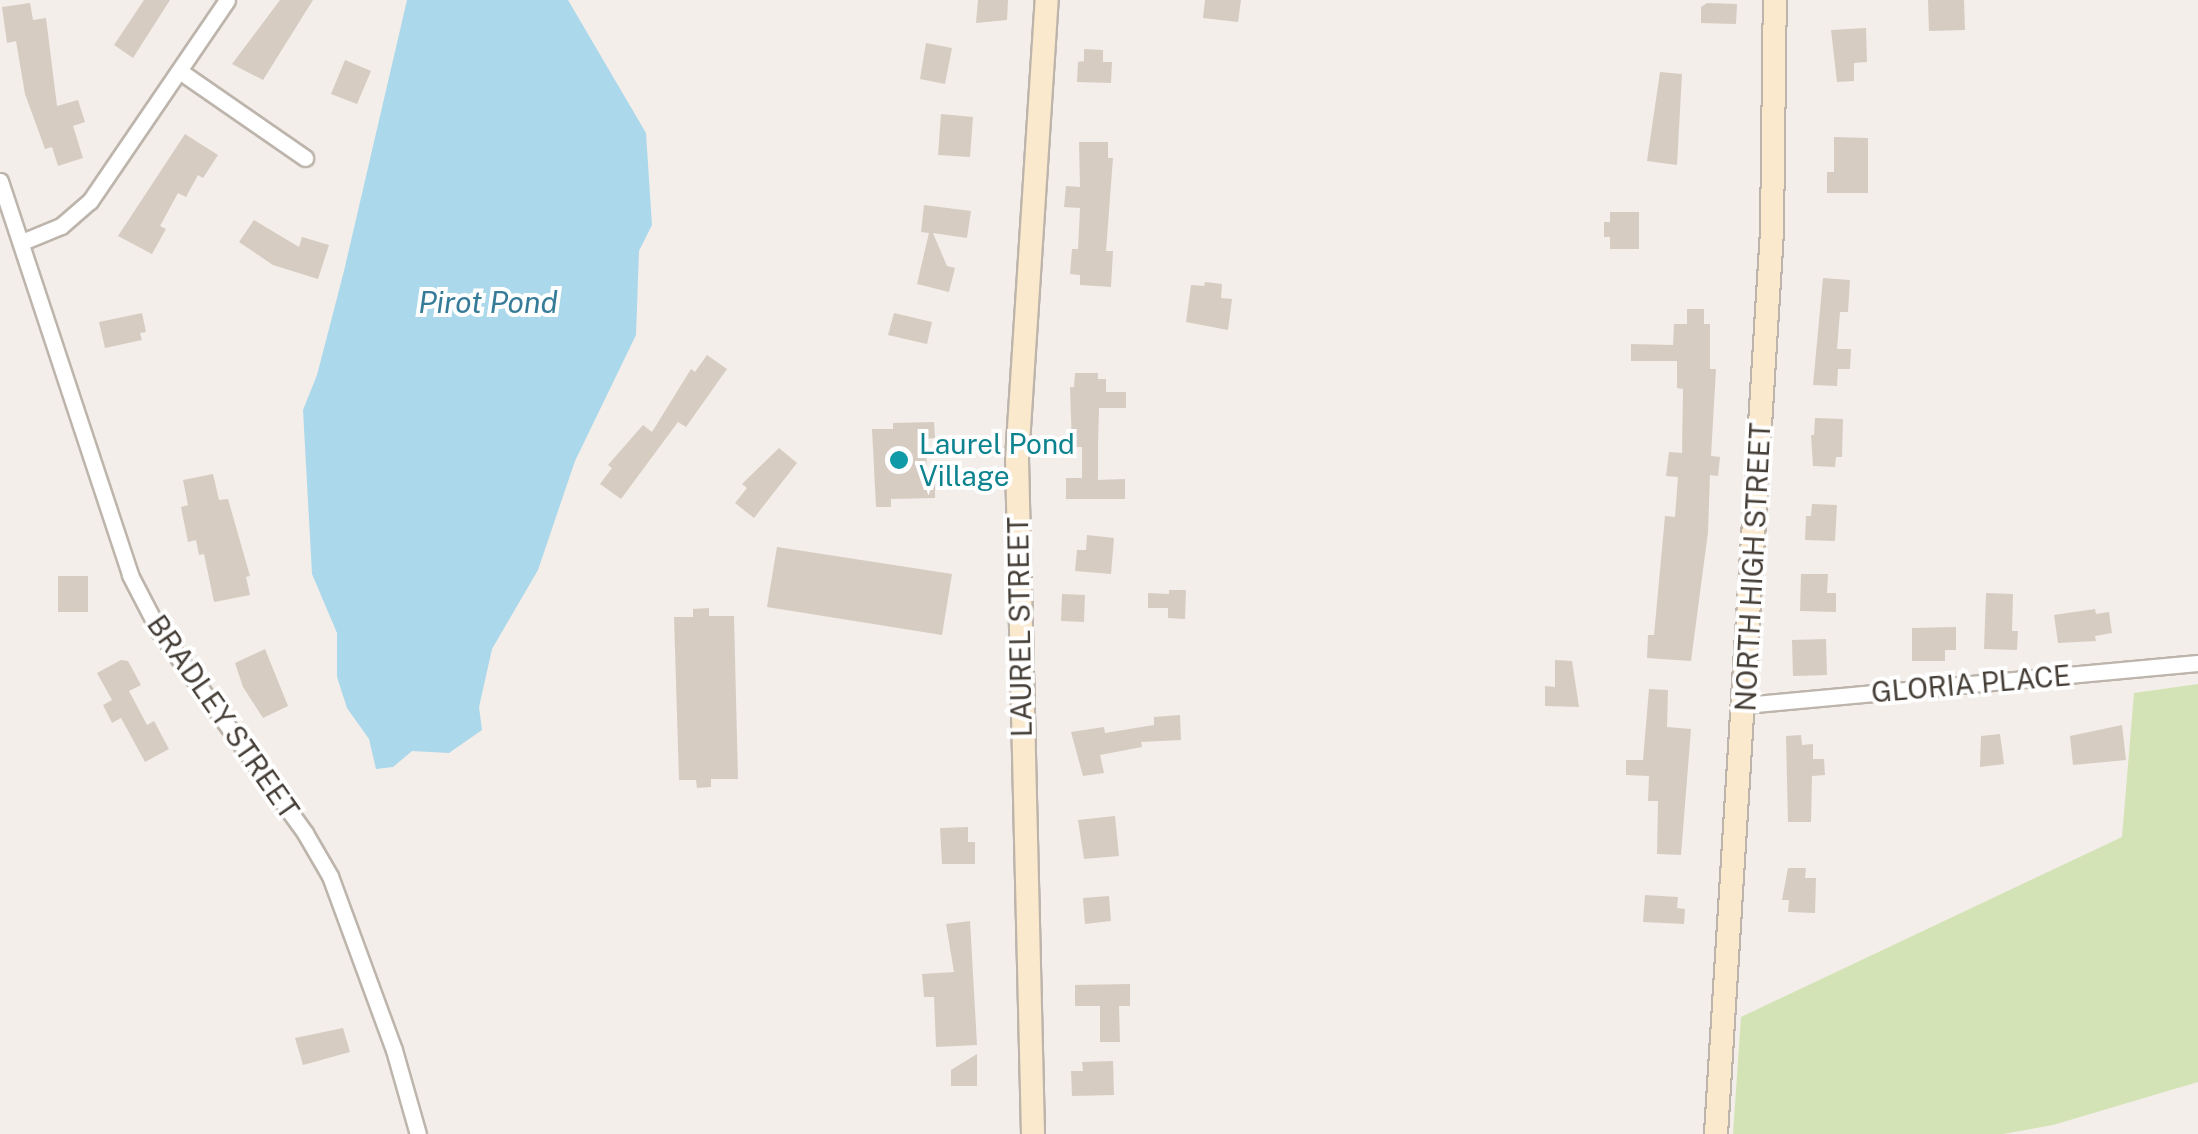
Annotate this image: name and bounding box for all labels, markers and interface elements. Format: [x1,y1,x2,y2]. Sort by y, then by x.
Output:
water label: Pirot Pond [418,284,558,320]
street label: NORTH HIGH STREET [1729,422,1777,712]
place label: Laurel Pond Village [919,427,1075,493]
marker: Laurel Pond Village [888,449,910,471]
street label: LAUREL STREET [1001,516,1039,738]
street label: BRADLEY STREET [140,609,306,825]
street label: GLORIA PLACE [1870,659,2072,709]

